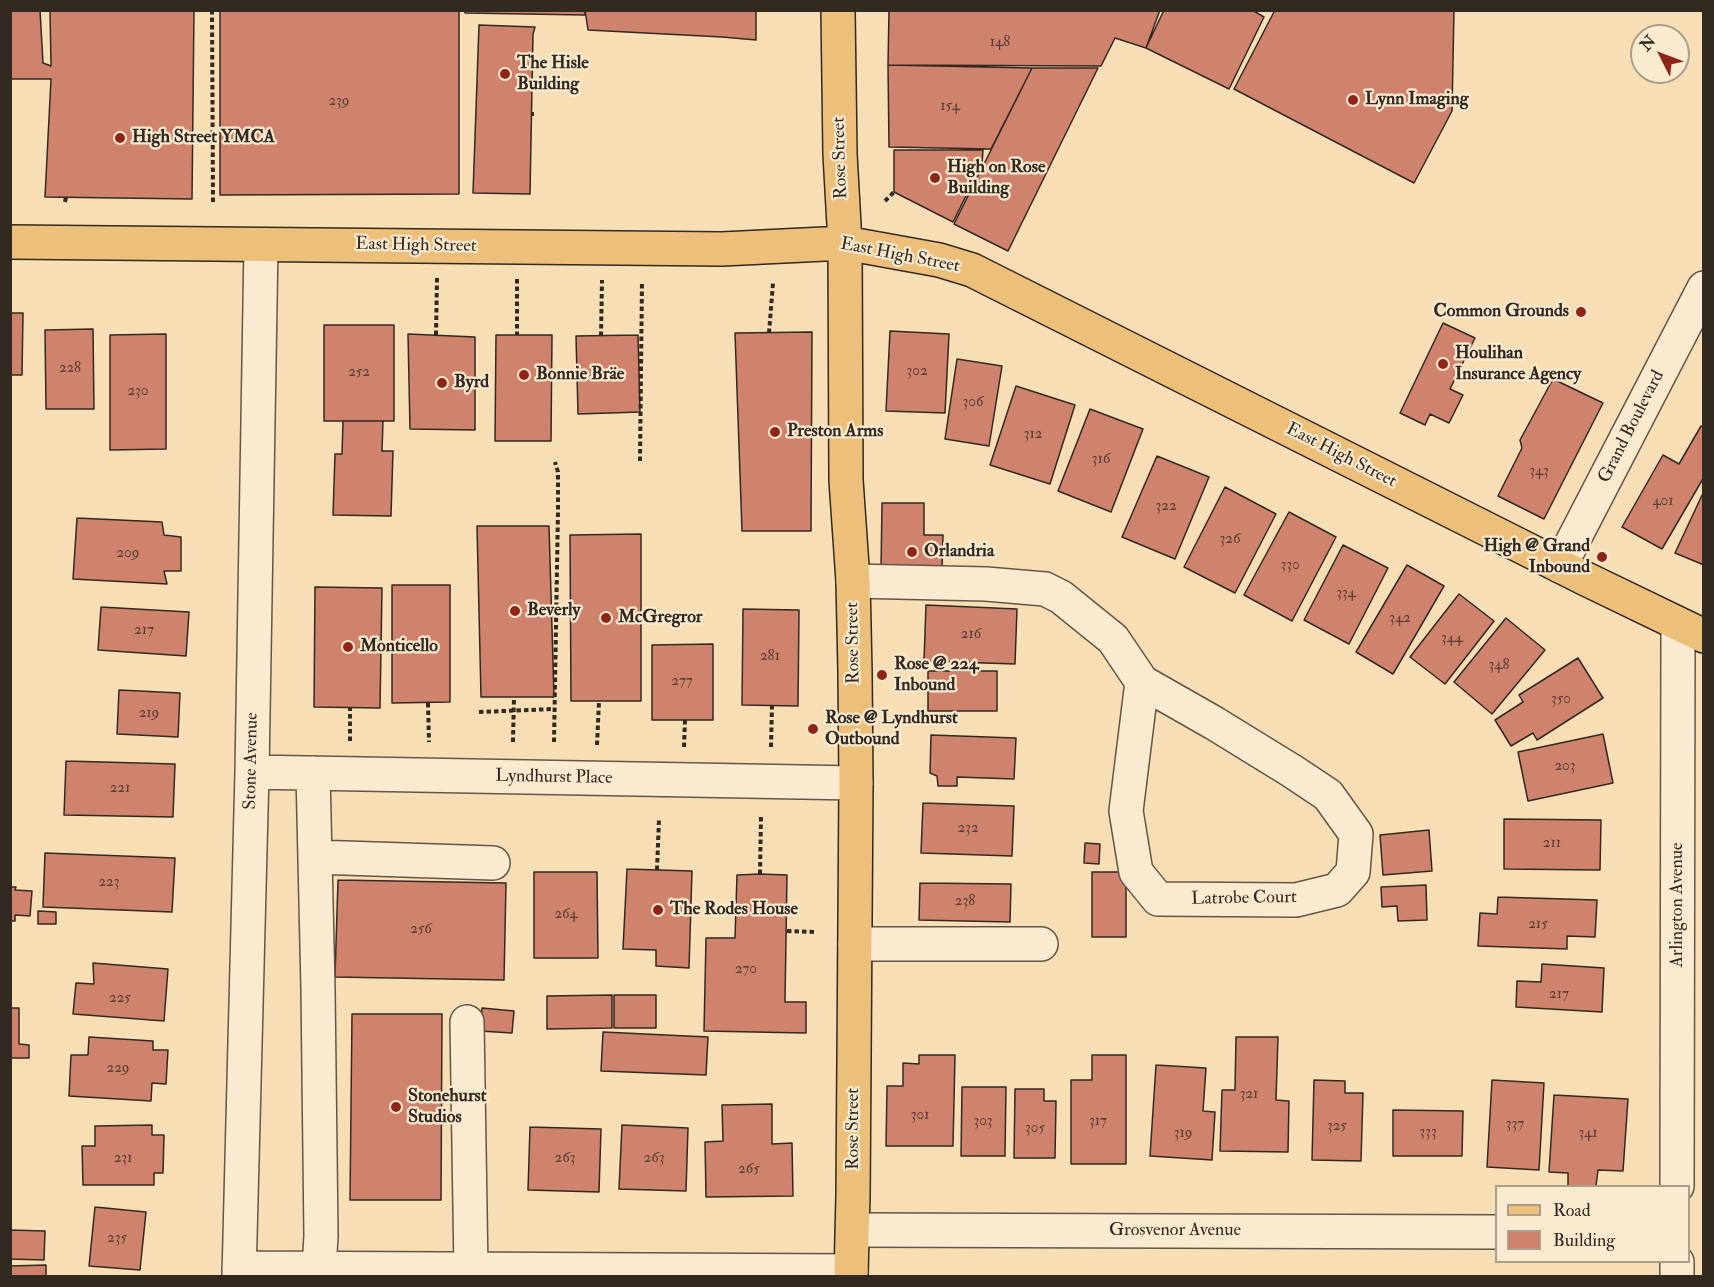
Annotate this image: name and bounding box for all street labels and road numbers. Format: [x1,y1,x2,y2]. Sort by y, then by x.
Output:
street label: Rose Street [829,117,853,199]
street label: East High Street [355,234,477,258]
street label: East High Street [838,234,962,278]
street label: Grand Boulevard [1594,367,1670,487]
street label: East High Street [1282,419,1400,493]
street label: Rose Street [842,602,866,684]
street label: Stone Avenue [240,712,264,810]
street label: Lyndhurst Place [495,766,613,790]
street label: Arlington Avenue [1667,842,1689,968]
street label: Latrobe Court [1191,887,1297,911]
street label: Rose Street [843,1088,865,1170]
street label: Grosvenor Avenue [1109,1220,1241,1242]

